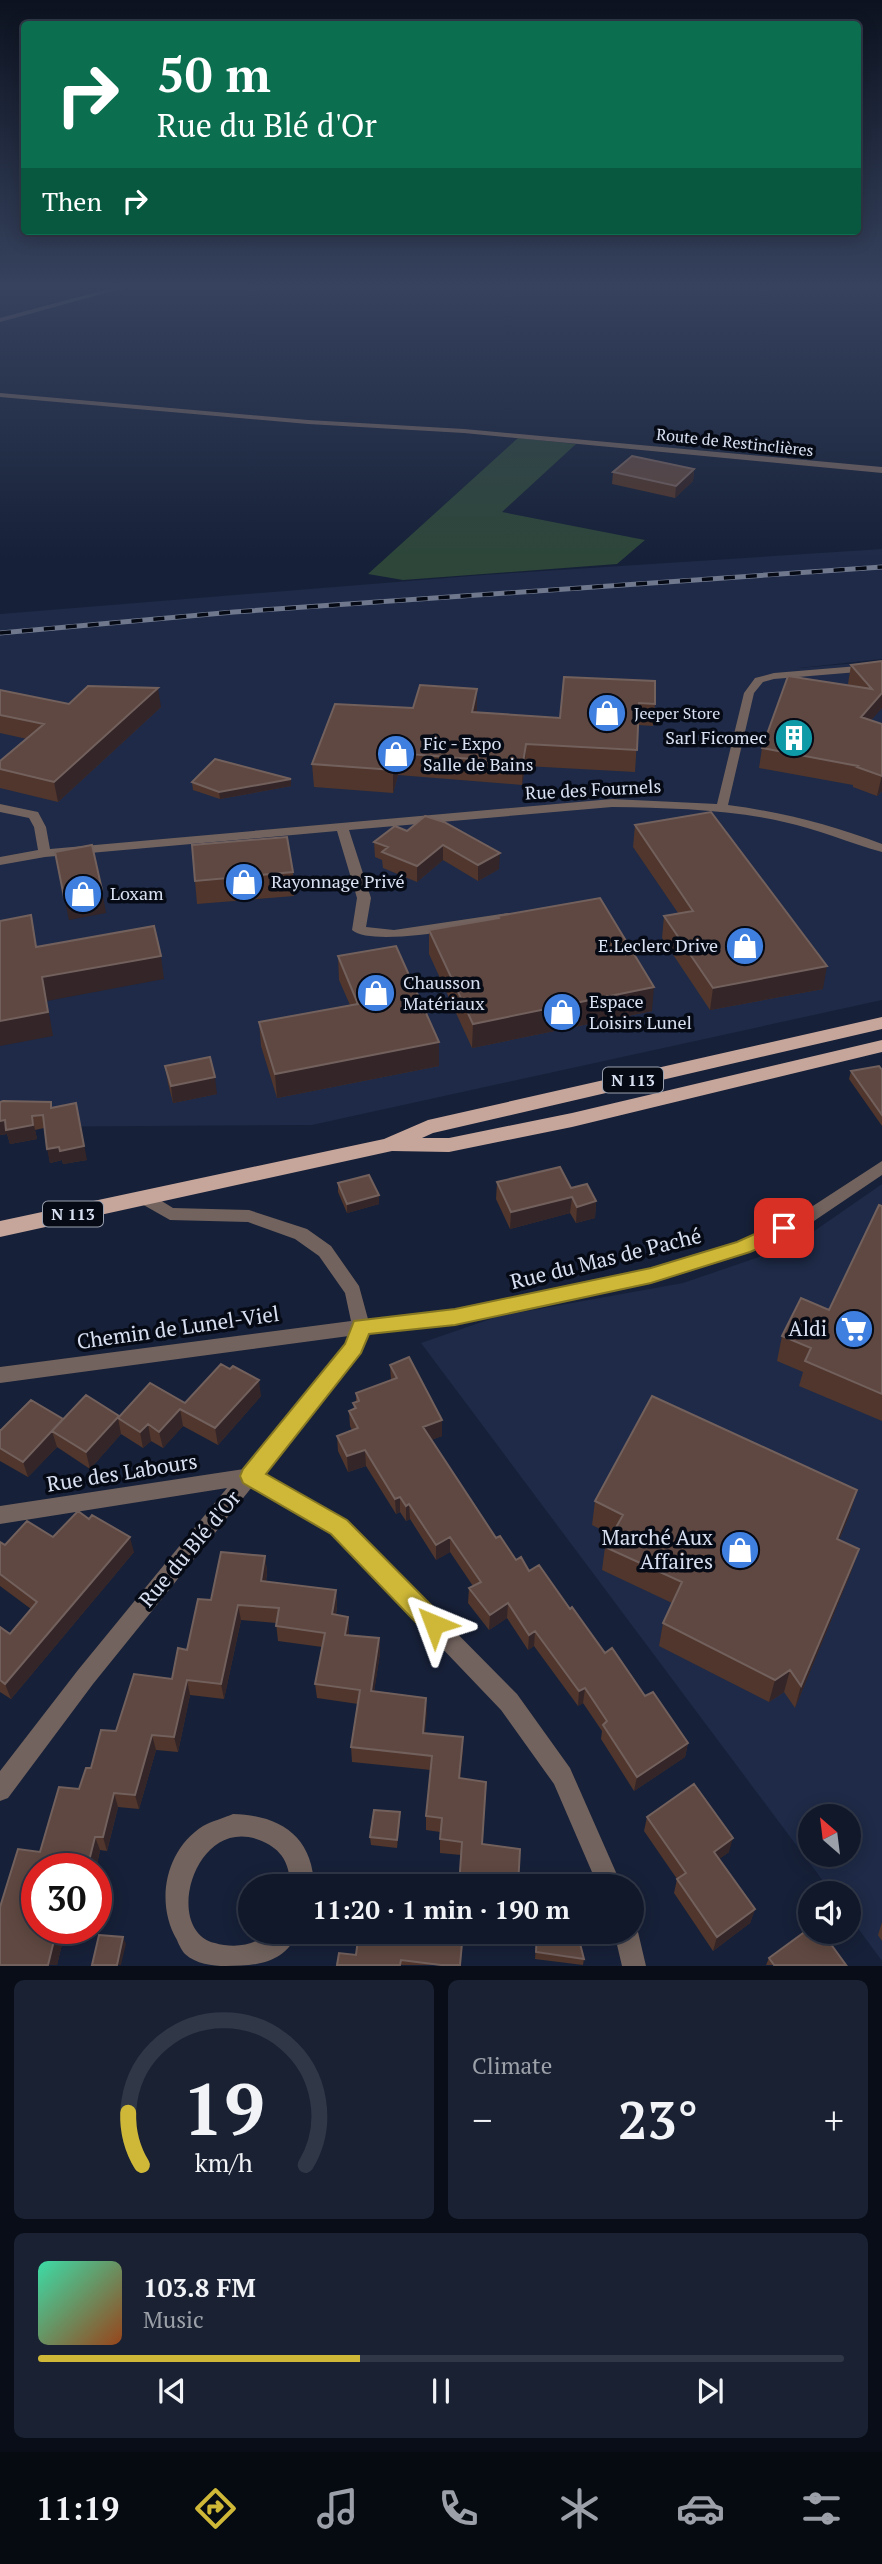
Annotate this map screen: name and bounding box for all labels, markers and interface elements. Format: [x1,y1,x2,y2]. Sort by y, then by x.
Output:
text: 50 m [157,41,271,106]
icon: right [42,49,133,140]
text: Rue du Blé d'Or [157,104,377,146]
icon: right [116,182,154,220]
text: Then [42,184,102,218]
street label: Route de Restinclières [655,423,815,461]
shop icon: Jeeper Store [586,692,628,734]
place label: Jeeper Store [634,702,720,724]
building icon: Sarl Ficomec [773,717,815,759]
place label: Sarl Ficomec [665,725,767,749]
place label: Fic - Expo Salle de Bains [423,731,533,776]
shop icon: Fic - Expo Salle de Bains [375,733,417,775]
street label: Rue des Fournels [524,773,662,805]
shop icon: Rayonnage Privé [223,861,265,903]
place label: Rayonnage Privé [271,869,405,893]
shop icon: Loxam [62,873,104,915]
place label: Loxam [110,881,164,905]
shop icon: E.Leclerc Drive [724,925,766,967]
place label: E.Leclerc Drive [598,933,718,957]
place label: Chausson Matériaux [403,970,485,1015]
shop icon: Chausson Matériaux [355,972,397,1014]
place label: Espace Loisirs Lunel [589,989,692,1034]
shop icon: Espace Loisirs Lunel [541,991,583,1033]
road number: N 113 [603,1068,663,1092]
pin [754,1198,814,1258]
road number: N 113 [43,1202,103,1226]
icon: arrive [765,1209,803,1247]
street label: Rue du Mas de Paché [507,1221,704,1295]
street label: Chemin de Lunel-Viel [75,1299,281,1355]
supermarket icon: Aldi [833,1308,875,1350]
place label: Aldi [788,1314,827,1342]
street label: Rue des Labours [45,1446,199,1498]
street label: Rue du Blé d'Or [132,1484,246,1613]
place label: Marché Aux Affaires [601,1523,713,1575]
shop icon: Marché Aux Affaires [719,1529,761,1571]
position arrow [397,1587,471,1661]
north arrow [798,1804,861,1867]
map controls [798,1804,861,1944]
speed limit sign: 30 [21,1853,112,1944]
button: sound [798,1881,861,1944]
text: 11:20 · 1 min · 190 m [312,1892,570,1926]
text: Climate [472,2050,552,2081]
text: 19 [183,2060,265,2157]
text: 23° [618,2085,698,2154]
text: − [472,2095,492,2145]
text: + [824,2095,844,2145]
text: km/h [195,2146,253,2179]
text: 103.8 FM [143,2270,256,2304]
text: Music [143,2304,204,2335]
icon: previous [153,2372,191,2410]
icon: pause [422,2372,460,2410]
icon: next [691,2372,729,2410]
icon: directions [191,2484,240,2533]
icon: music [313,2484,362,2533]
icon: phone [434,2484,483,2533]
icon: climate [555,2484,604,2533]
icon: car [676,2484,725,2533]
icon: filters [797,2484,846,2533]
text: 11:19 [36,2487,119,2529]

